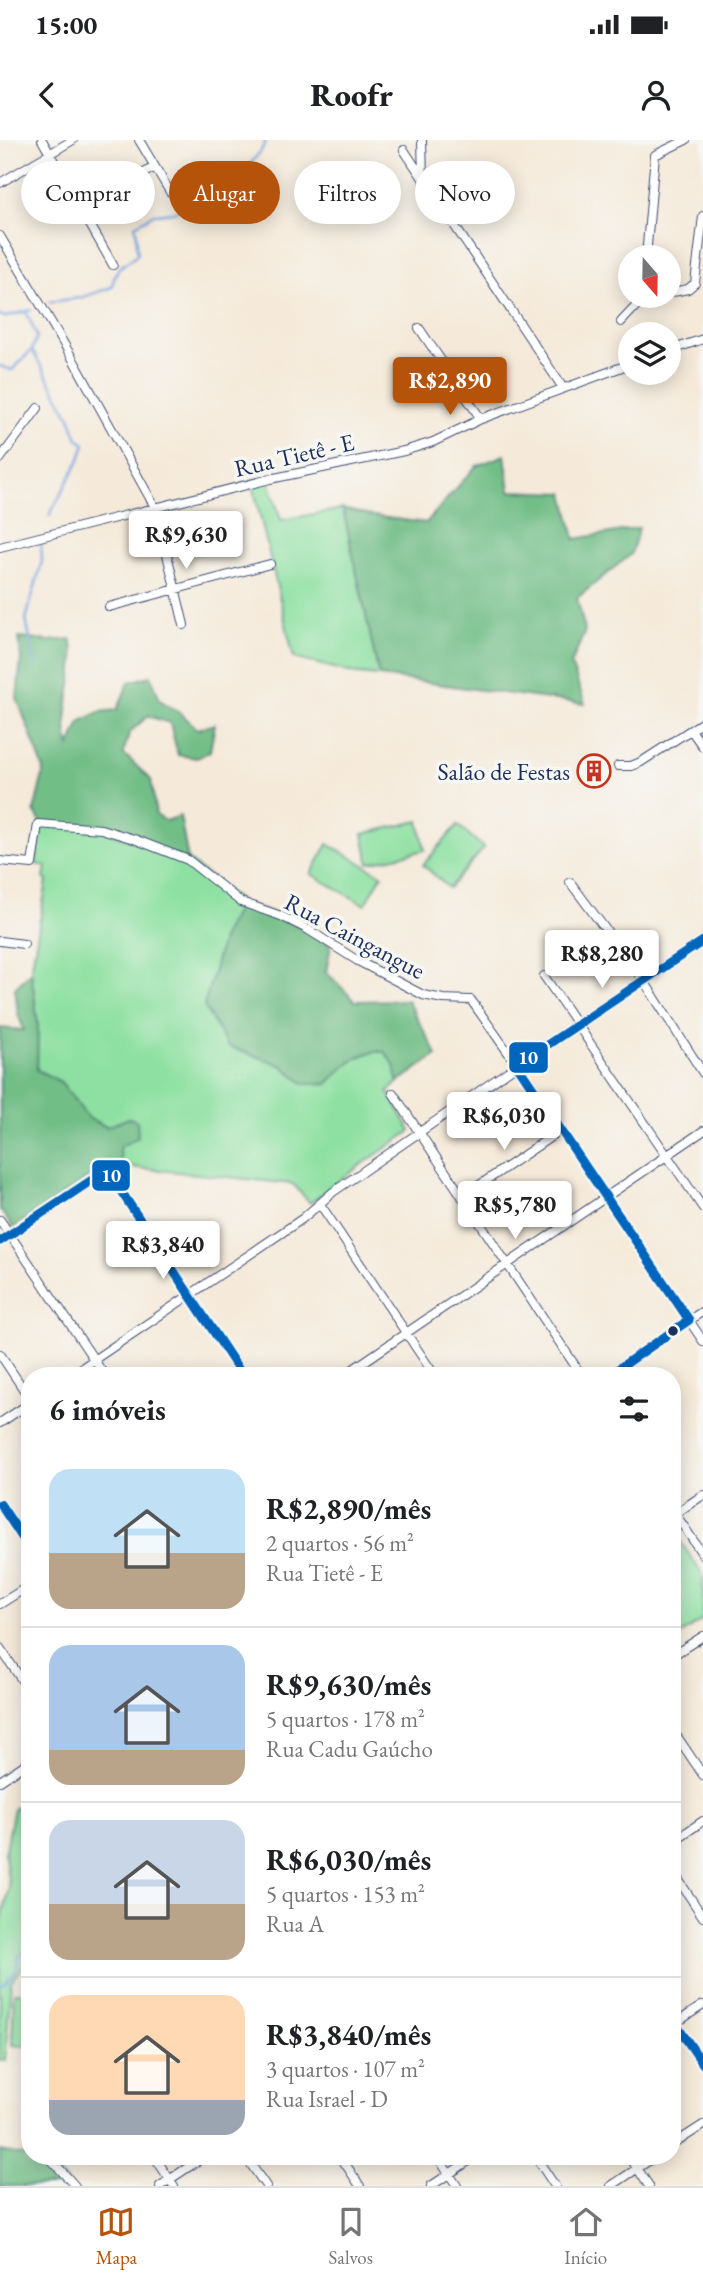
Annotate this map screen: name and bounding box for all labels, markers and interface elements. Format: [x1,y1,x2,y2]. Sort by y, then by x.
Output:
text: 15:00 [35,8,97,42]
text: Roofr [310,74,393,116]
icon: back [28,76,66,114]
icon: person [637,76,675,114]
chip: Comprar [21,161,155,224]
chip: Alugar [169,161,280,224]
chip: Filtros [294,161,401,224]
chip: Novo [415,161,515,224]
north arrow [618,245,681,308]
map controls [618,245,681,385]
button: layers [618,322,681,385]
pin: R$2,890 [385,358,515,417]
text: R$2,890 [409,365,491,395]
street label: Rua Tietê - E [231,426,357,484]
pin: R$9,630 [121,512,251,571]
text: R$9,630 [145,519,227,549]
building icon: Salão de Festas [575,752,613,790]
place label: Salão de Festas [437,756,570,787]
street label: Rua Caingangue [280,886,430,986]
pin: R$8,280 [537,930,667,990]
text: R$8,280 [561,938,643,968]
line badge: 10 [508,1041,549,1074]
text: 10 [518,1045,538,1070]
pin: R$6,030 [439,1093,569,1152]
text: R$6,030 [463,1100,545,1130]
line badge: 10 [91,1159,131,1192]
text: 10 [101,1163,121,1188]
pin: R$5,780 [450,1182,580,1241]
text: R$5,780 [474,1189,556,1219]
pin: R$3,840 [98,1222,228,1281]
text: R$3,840 [122,1229,204,1259]
unlabelled marker [666,1324,680,1338]
text: 6 imóveis [49,1390,166,1429]
icon: filters [615,1390,653,1428]
text: R$2,890/mês [266,1489,431,1528]
icon: home [105,1497,189,1581]
text: 2 quartos · 56 m² [266,1528,414,1558]
text: Rua Tietê - E [266,1558,383,1588]
text: R$9,630/mês [266,1665,431,1704]
icon: home [105,1673,189,1757]
text: 5 quartos · 178 m² [266,1704,425,1734]
text: Rua Cadu Gaúcho [266,1734,433,1764]
text: R$6,030/mês [266,1840,431,1879]
icon: home [105,1848,189,1932]
text: 5 quartos · 153 m² [266,1879,425,1909]
text: Rua A [266,1909,324,1939]
text: R$3,840/mês [266,2015,431,2054]
icon: home [105,2023,189,2107]
text: 3 quartos · 107 m² [266,2054,425,2084]
text: Rua Israel - D [266,2084,388,2114]
tab: Mapa [96,2203,137,2270]
tab: Salvos [329,2203,373,2270]
tab: Início [564,2203,607,2270]

